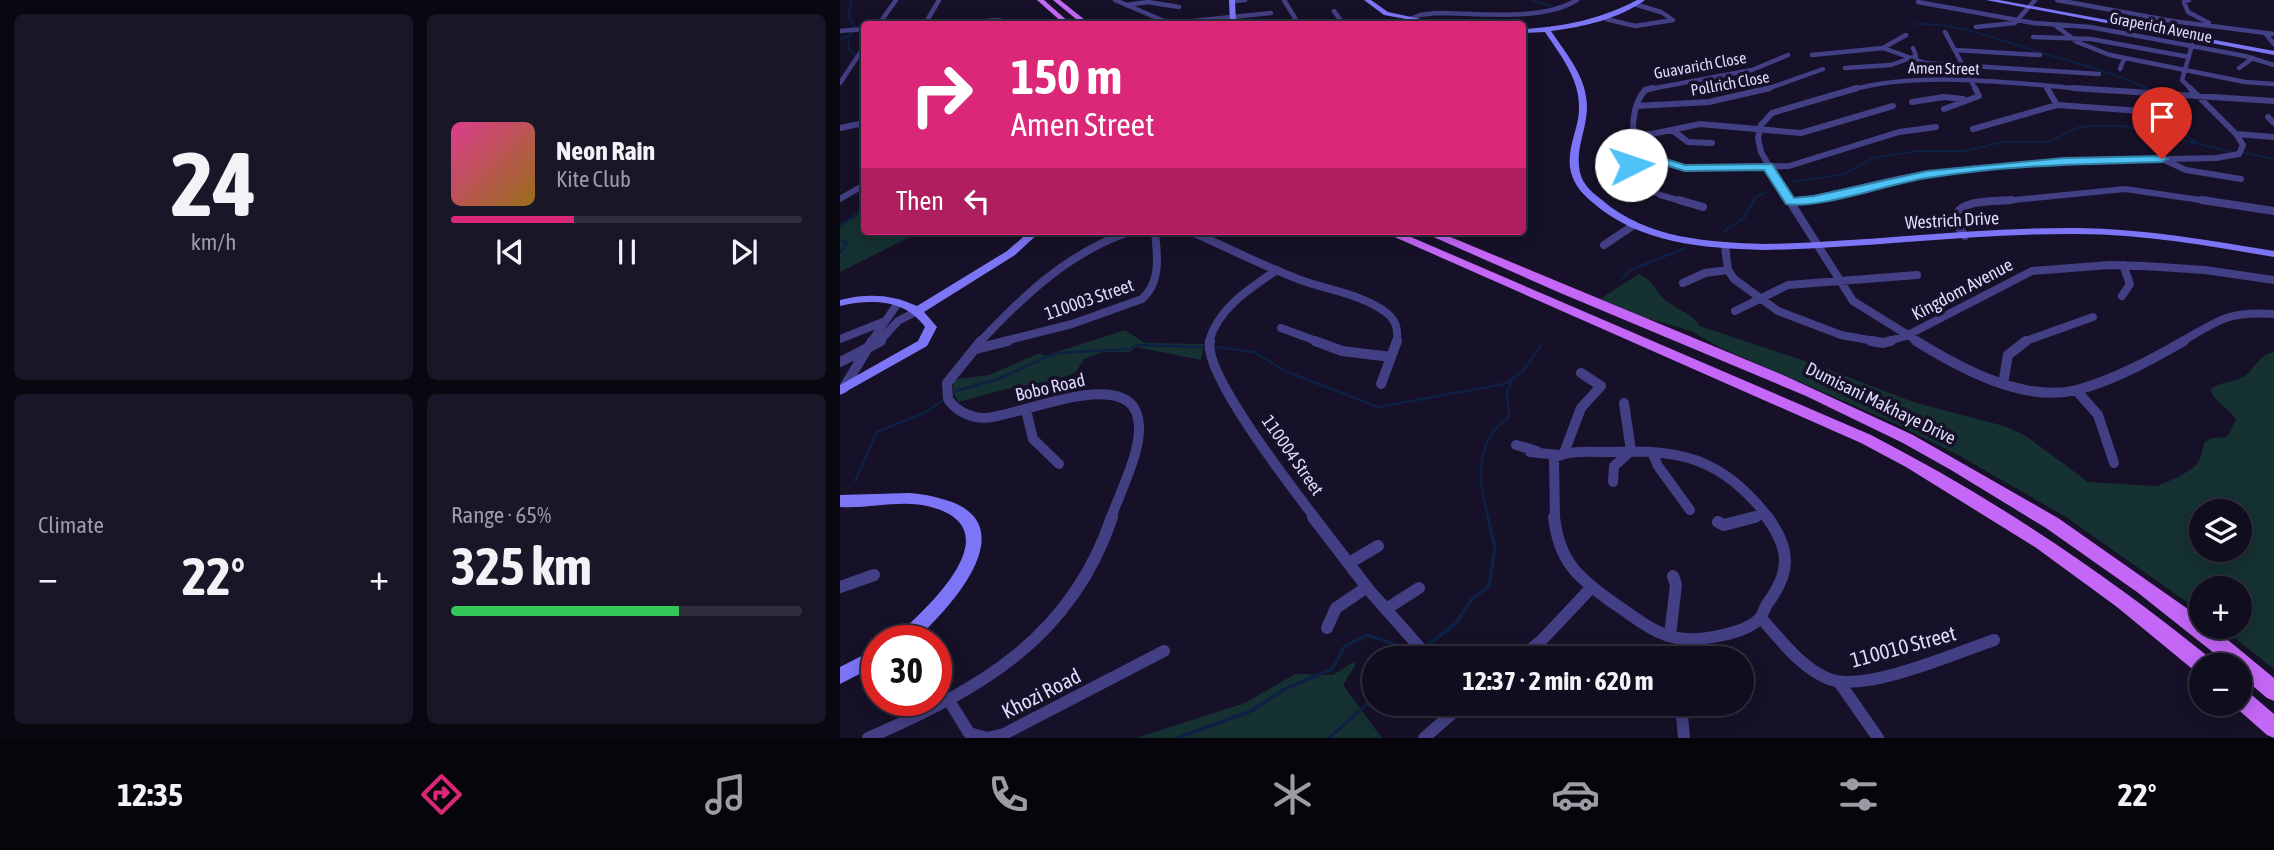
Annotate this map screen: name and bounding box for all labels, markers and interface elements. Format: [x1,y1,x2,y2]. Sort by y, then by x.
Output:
street label: Graperich Avenue [2108,8,2214,47]
text: 150 m [1011,48,1122,104]
street label: Guavarich Close [1652,48,1748,82]
icon: right [896,49,987,140]
street label: Amen Street [1908,58,1980,78]
street label: Pollrich Close [1689,67,1771,99]
pin [2132,87,2192,159]
icon: arrive [2143,98,2181,136]
text: Amen Street [1011,106,1154,143]
position arrow [1594,128,1668,202]
text: 24 [171,131,256,235]
text: Neon Rain [556,136,655,166]
text: Kite Club [556,166,631,192]
icon: left [958,182,996,220]
text: Then [896,186,944,216]
street label: Westrich Drive [1904,207,2000,233]
text: km/h [191,229,236,255]
icon: previous [491,233,529,271]
icon: pause [608,233,646,271]
icon: next [725,233,763,271]
street label: Kingdom Avenue [1908,254,2016,324]
street label: 110003 Street [1042,274,1136,324]
street label: Dumisani Makhaye Drive [1803,358,1959,448]
street label: Bobo Road [1013,369,1087,405]
street label: 110004 Street [1258,411,1328,499]
map controls [2189,499,2252,716]
button: layers [2189,499,2252,562]
text: Range · 65% [451,502,551,528]
text: Climate [38,512,104,538]
text: 325 km [451,536,592,596]
text: 22° [182,546,245,606]
text: − [38,555,58,598]
text: + [369,555,389,598]
button: + [2189,576,2252,639]
street label: 110010 Street [1848,620,1958,672]
speed limit sign: 30 [861,625,952,716]
button: − [2189,653,2252,716]
street label: Khozi Road [997,663,1085,723]
text: 12:37 · 2 min · 620 m [1463,666,1653,696]
icon: directions [417,770,466,819]
icon: music [701,770,750,819]
icon: phone [984,770,1033,819]
icon: climate [1268,770,1317,819]
icon: car [1551,770,1600,819]
icon: filters [1834,770,1883,819]
text: 12:35 [117,776,183,813]
text: 22° [2118,776,2157,813]

